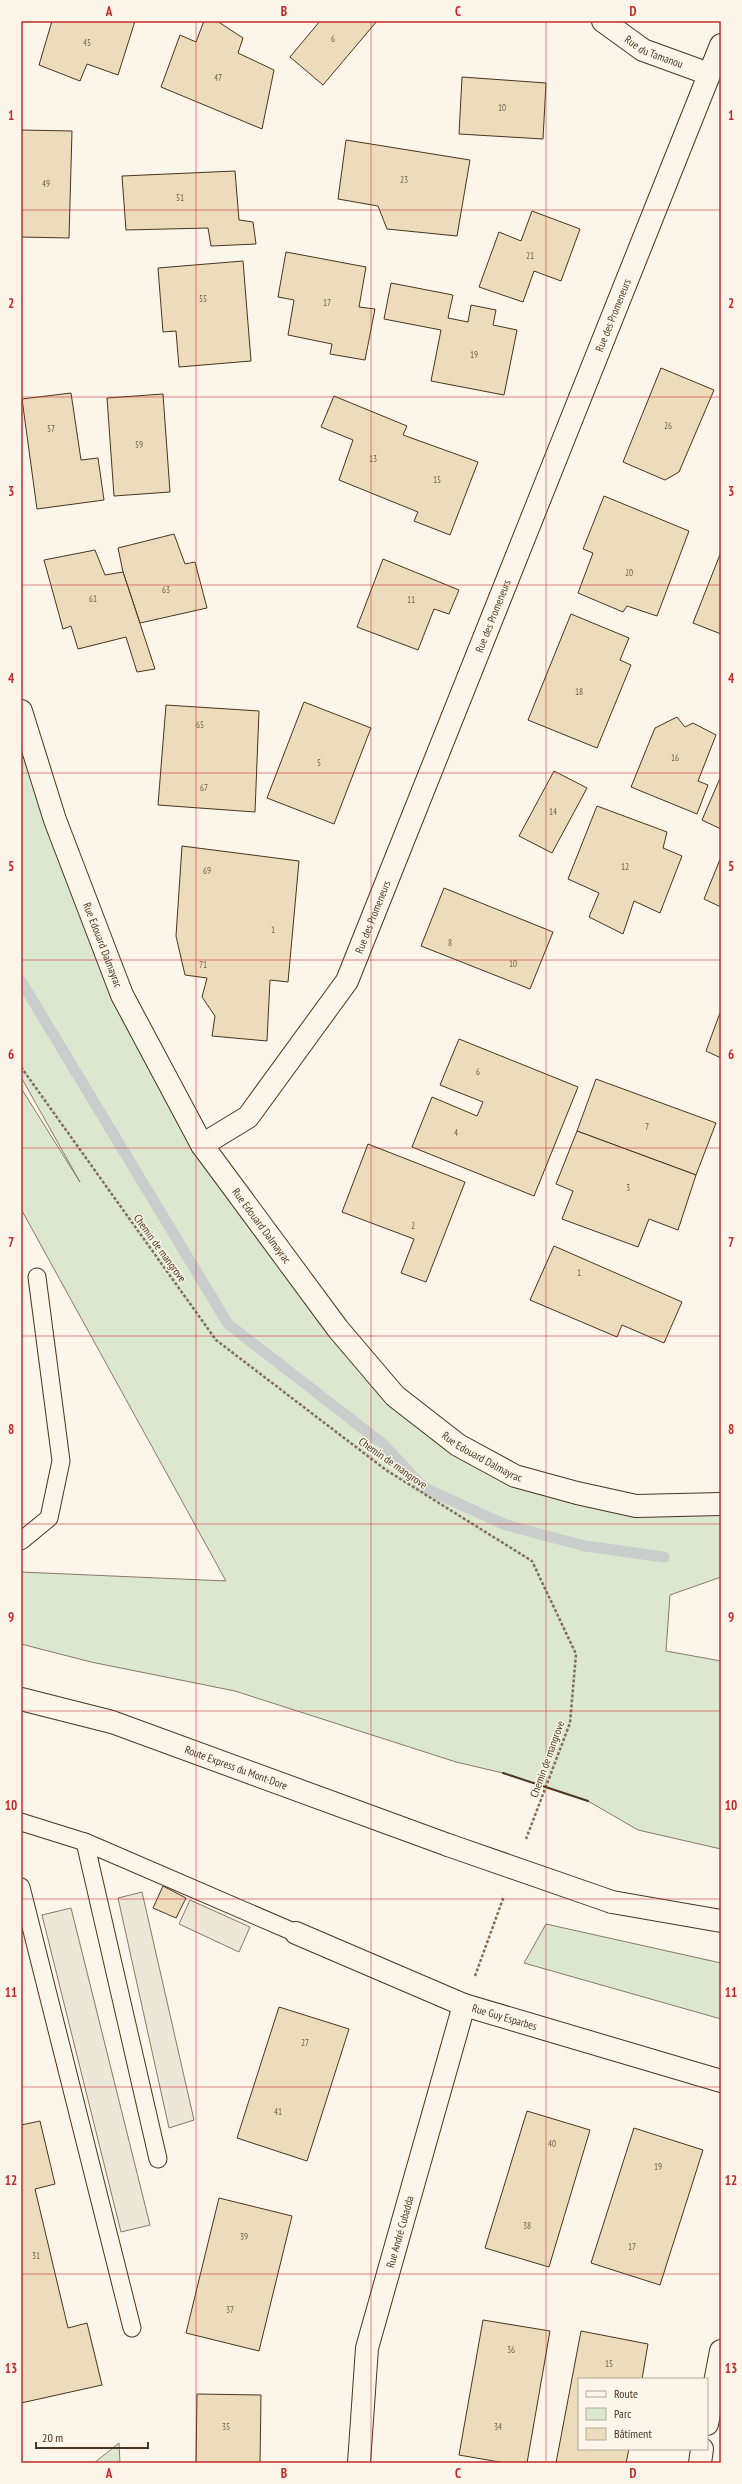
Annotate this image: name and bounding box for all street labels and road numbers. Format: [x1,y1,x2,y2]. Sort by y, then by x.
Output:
street label: Rue du Tamanou [622,32,685,71]
street label: Rue des Promeneurs [592,276,634,354]
street label: Rue des Promeneurs [472,577,514,655]
street label: Rue des Promeneurs [352,878,394,956]
street label: Rue Edouard Dalmayrac [80,900,126,990]
street label: Rue Edouard Dalmayrac [229,1185,294,1266]
street label: Chemin de mangrove [131,1211,190,1285]
street label: Rue Edouard Dalmayrac [439,1428,524,1485]
street label: Chemin de mangrove [356,1434,430,1492]
street label: Chemin de mangrove [527,1718,567,1799]
street label: Route Express du Mont-Dore [183,1742,290,1793]
street label: Rue Guy Esparbes [470,2001,539,2033]
street label: Rue André Cubadda [383,2194,417,2269]

